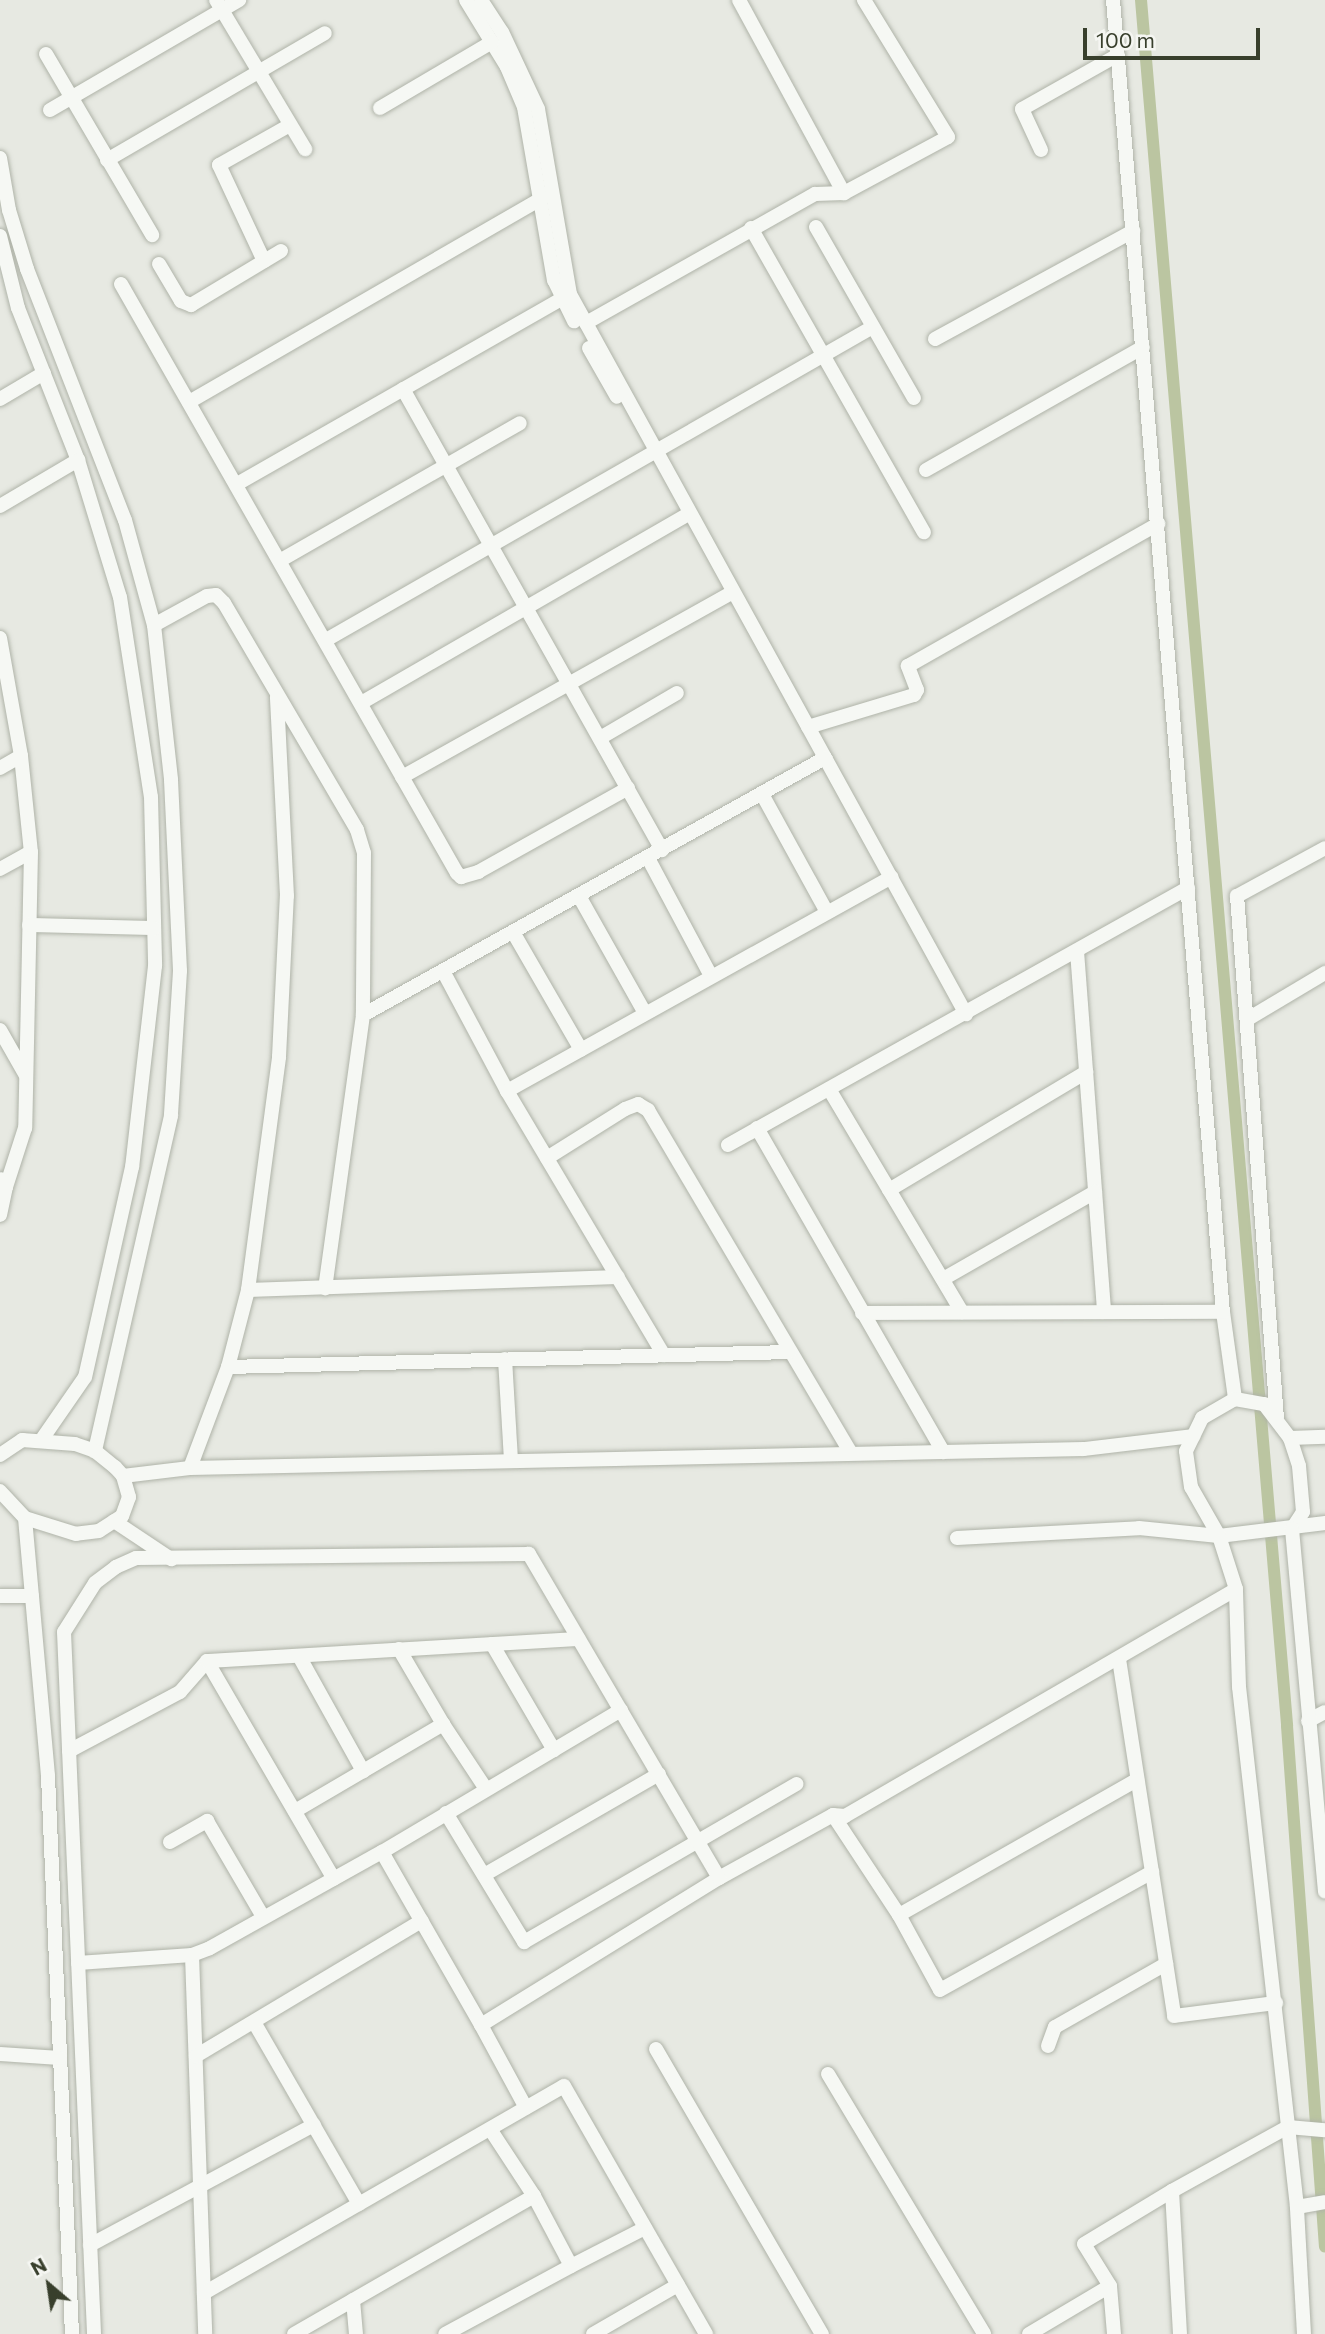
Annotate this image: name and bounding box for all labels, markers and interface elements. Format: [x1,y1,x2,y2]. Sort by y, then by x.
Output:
scale bar [1087,14,1264,58]
text: 100 m [1096,27,1155,52]
north arrow [14,2250,84,2320]
text: N [27,2253,50,2280]

